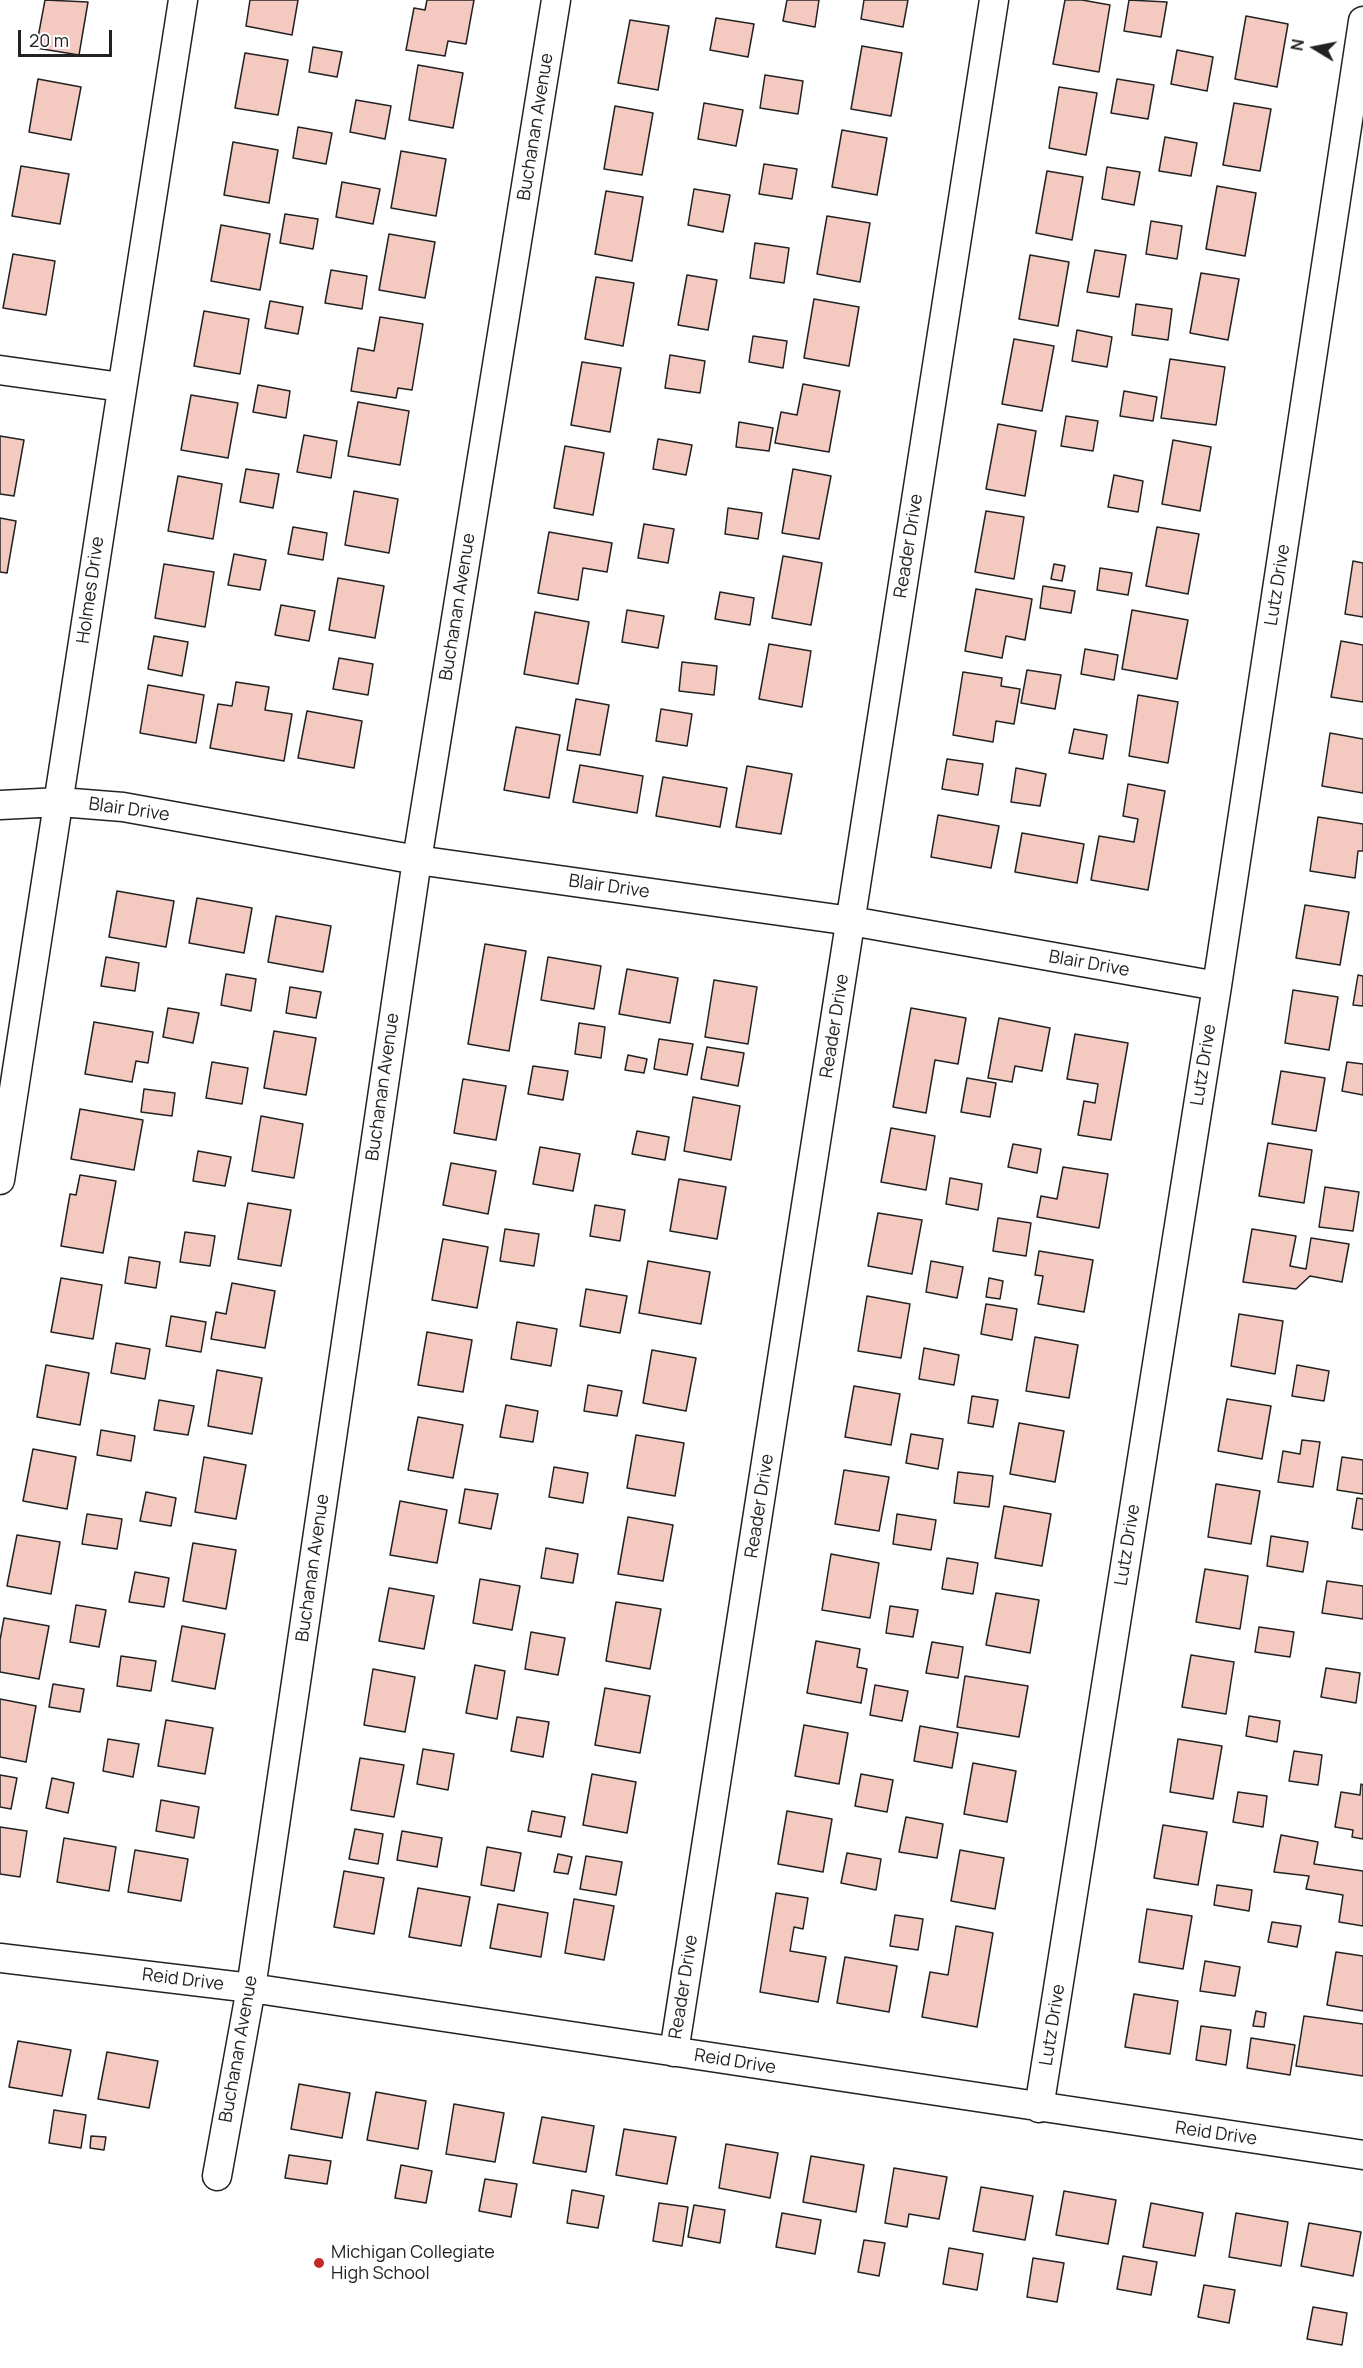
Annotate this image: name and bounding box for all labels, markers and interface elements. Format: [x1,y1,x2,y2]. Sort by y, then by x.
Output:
scale bar [21,18,116,56]
north arrow [1285,18,1345,78]
text: 20 m [29,28,69,52]
text: N [1285,37,1309,52]
street label: Buchanan Avenue [514,52,558,202]
street label: Reader Drive [890,492,928,600]
street label: Buchanan Avenue [436,532,480,682]
street label: Holmes Drive [73,535,109,645]
street label: Lutz Drive [1261,543,1295,627]
street label: Blair Drive [87,794,171,826]
street label: Blair Drive [567,871,651,903]
street label: Blair Drive [1047,946,1131,982]
street label: Reader Drive [816,972,854,1080]
street label: Buchanan Avenue [362,1012,404,1162]
street label: Lutz Drive [1187,1023,1221,1107]
street label: Reader Drive [741,1452,779,1560]
street label: Buchanan Avenue [292,1493,334,1643]
street label: Lutz Drive [1111,1503,1145,1587]
street label: Reader Drive [665,1933,703,2041]
street label: Reid Drive [141,1964,225,1996]
street label: Buchanan Avenue [215,1974,263,2124]
street label: Lutz Drive [1036,1983,1070,2067]
street label: Reid Drive [693,2045,777,2079]
street label: Reid Drive [1174,2118,1258,2150]
place label: Michigan Collegiate High School [331,2242,495,2284]
marker: Michigan Collegiate High School [312,2256,326,2270]

